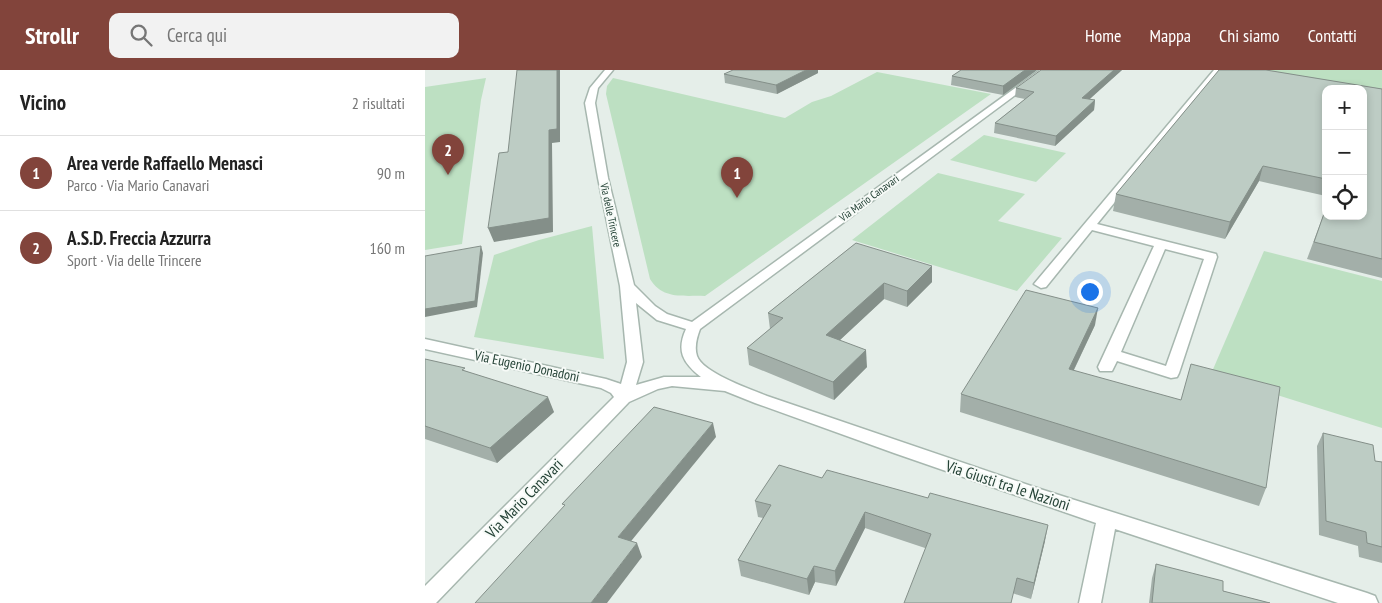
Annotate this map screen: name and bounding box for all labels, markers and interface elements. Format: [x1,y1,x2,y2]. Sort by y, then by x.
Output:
search box [109,13,459,58]
text: Strollr [25,20,79,51]
icon: search [127,21,155,49]
text: Cerca qui [167,23,227,47]
text: Home [1085,24,1122,47]
text: Mappa [1150,24,1191,47]
text: Chi siamo [1219,24,1280,47]
text: Contatti [1308,24,1357,47]
map controls [1322,85,1367,220]
button: + [1322,85,1367,130]
text: Vicino [20,89,66,116]
text: 2 risultati [352,93,405,113]
button: − [1322,130,1367,175]
pin: 2 [432,134,464,175]
text: Area verde Raffaello Menasci [67,151,263,175]
pin: 1 [721,157,753,198]
text: 1 [32,163,40,183]
text: 90 m [377,163,405,183]
street label: Via Mario Canavari [835,172,902,225]
text: Parco · Via Mario Canavari [67,175,210,195]
button: locate [1322,175,1367,220]
street label: Via delle Trincere [597,181,625,249]
text: A.S.D. Freccia Azzurra [67,226,211,250]
text: 2 [32,238,40,258]
text: 160 m [370,238,405,258]
text: Sport · Via delle Trincere [67,250,202,270]
your location [1077,279,1103,305]
street label: Via Eugenio Donadoni [472,346,581,386]
street label: Via Mario Canavari [480,454,567,543]
street label: Via Giusti tra le Nazioni [942,455,1073,515]

